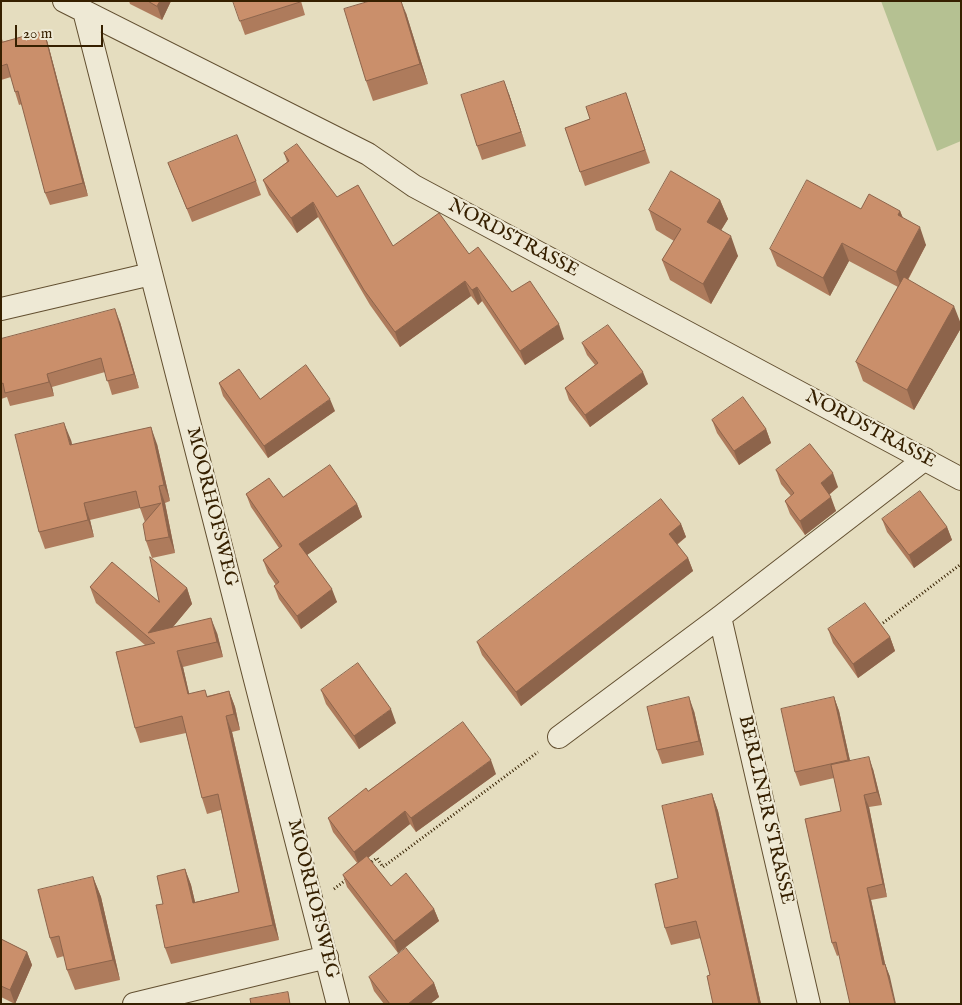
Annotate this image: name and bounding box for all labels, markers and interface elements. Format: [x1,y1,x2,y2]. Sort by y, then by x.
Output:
scale bar [18,15,105,47]
text: 20 m [23,24,52,43]
street label: NORDSTRASSE [444,195,582,283]
street label: NORDSTRASSE [801,386,939,474]
street label: MOORHOFSWEG [180,425,242,589]
street label: BERLINER STRASSE [732,713,798,907]
street label: MOORHOFSWEG [281,817,343,981]

